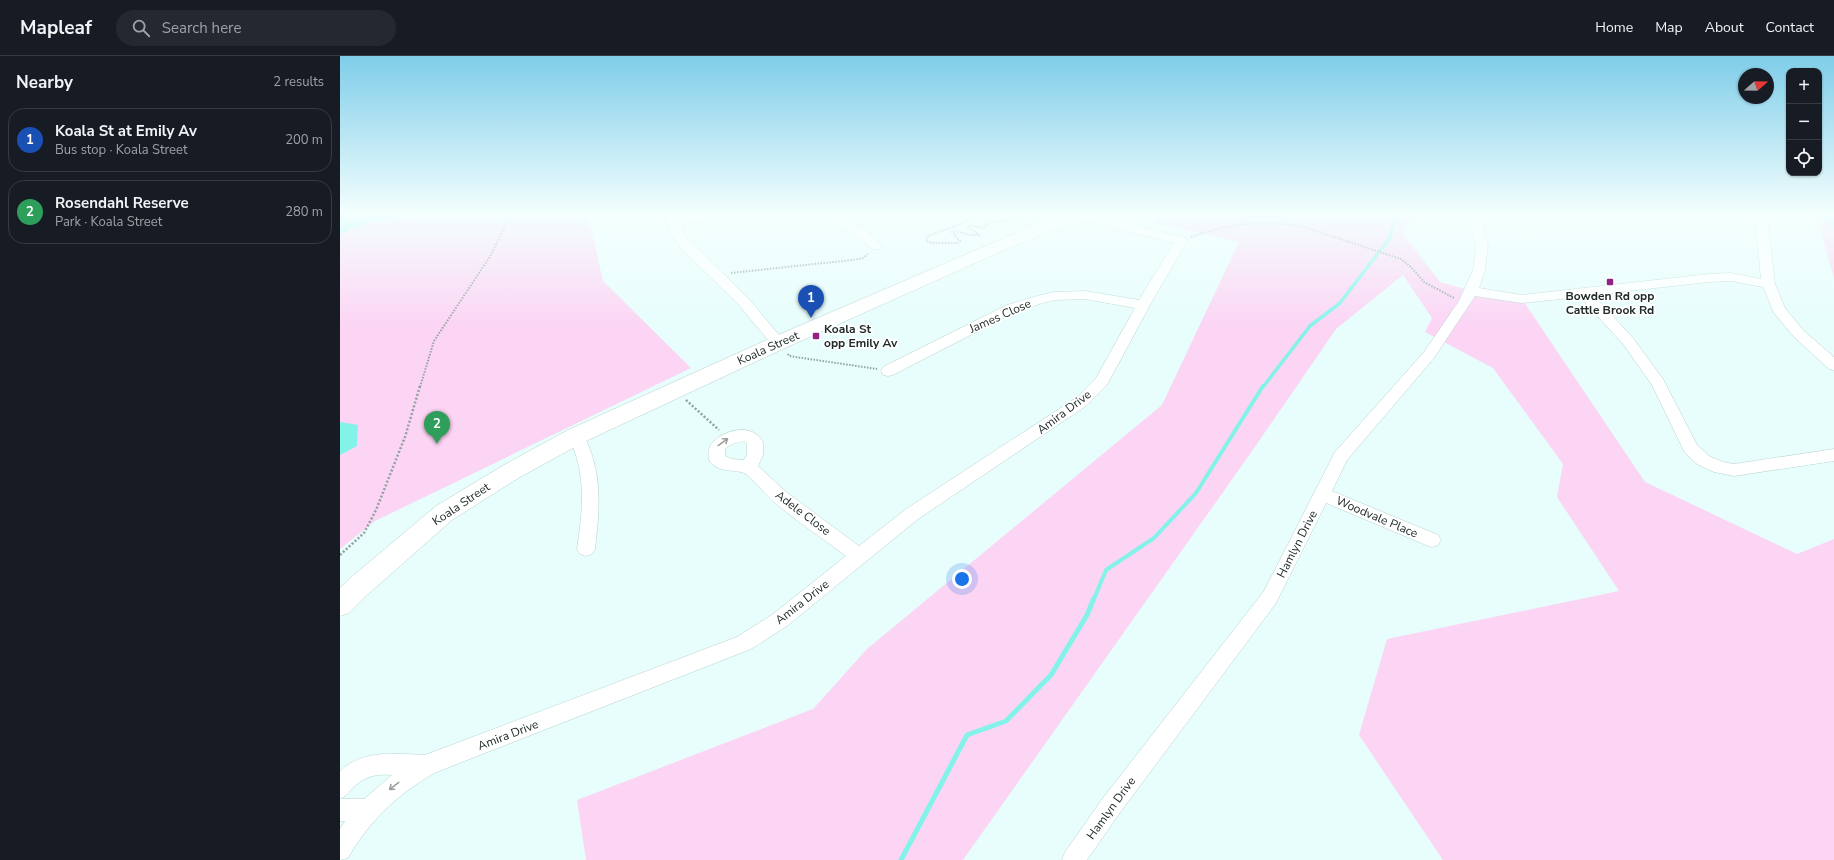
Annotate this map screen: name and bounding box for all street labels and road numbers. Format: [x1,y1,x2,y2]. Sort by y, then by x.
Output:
street label: James Close [966,295,1033,337]
street label: Koala Street [735,327,802,369]
street label: Amira Drive [1034,386,1094,438]
street label: Koala Street [429,478,494,529]
street label: Adele Close [772,487,834,539]
street label: Woodvale Place [1334,493,1420,541]
street label: Hamlyn Drive [1273,508,1321,580]
street label: Amira Drive [772,576,832,628]
street label: Amira Drive [475,716,541,754]
street label: Hamlyn Drive [1083,773,1139,843]

